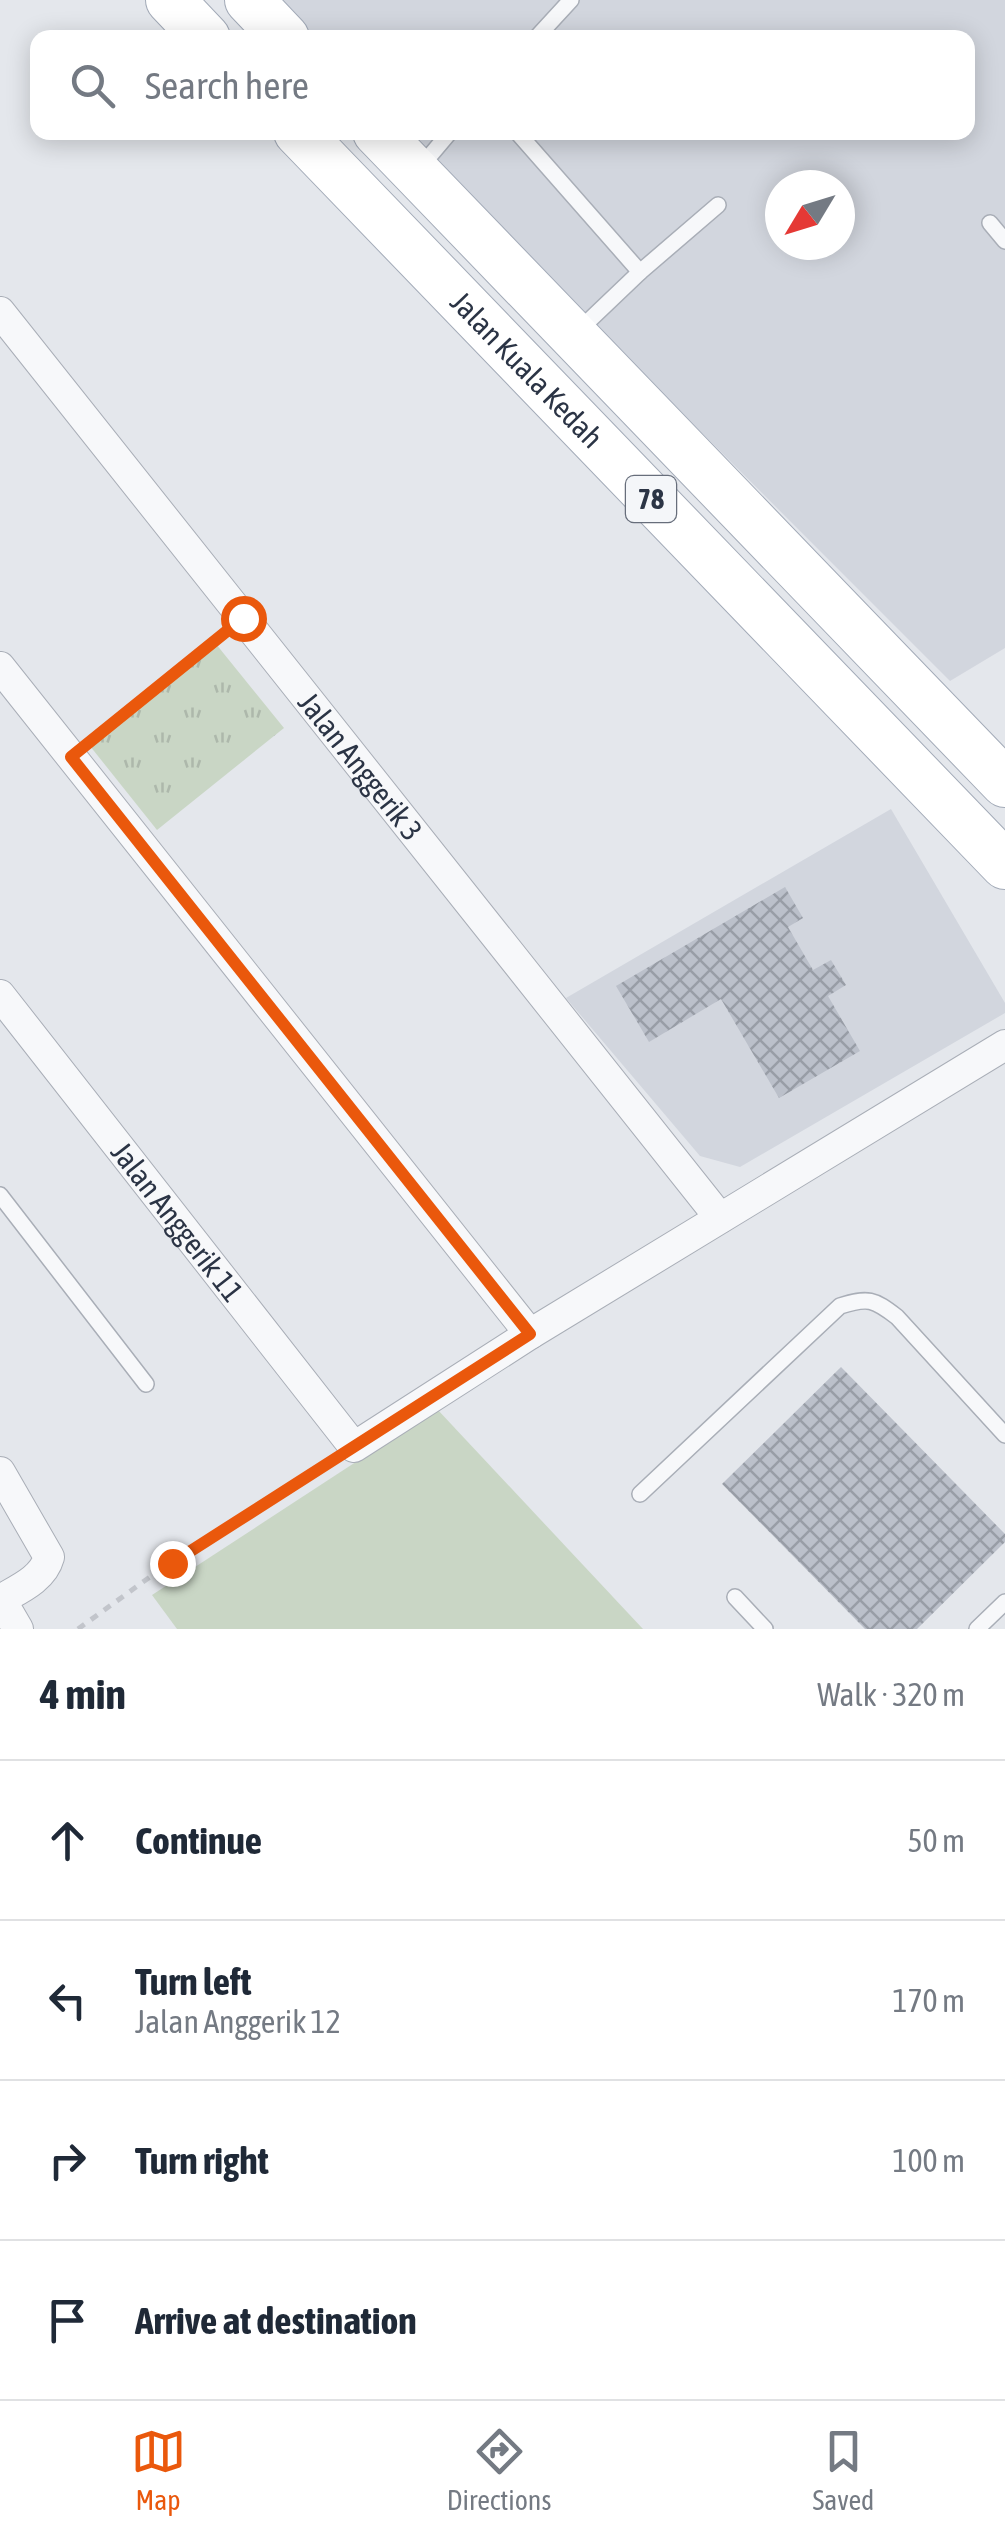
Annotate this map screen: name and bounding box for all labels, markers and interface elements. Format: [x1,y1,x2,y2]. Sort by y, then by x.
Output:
search box [30,30,975,140]
icon: search [65,58,120,113]
text: Search here [145,64,309,107]
north arrow [765,170,855,260]
street label: Jalan Kuala Kedah [444,285,610,455]
road number: 78 [626,476,676,522]
route start [221,596,267,642]
street label: Jalan Anggerik 3 [292,685,430,847]
street label: Jalan Anggerik 11 [105,1135,250,1308]
route end [150,1541,196,1587]
text: 4 min [40,1670,126,1718]
text: Walk · 320 m [817,1676,965,1713]
icon: ahead [40,1813,95,1868]
text: Continue [135,1819,262,1862]
text: 50 m [907,1822,965,1859]
text: Turn left [135,1960,251,2003]
icon: left [40,1973,95,2028]
text: 170 m [892,1982,965,2019]
text: Jalan Anggerik 12 [135,2003,341,2040]
icon: right [40,2133,95,2188]
text: Turn right [135,2139,269,2182]
text: 100 m [892,2142,965,2179]
icon: arrive [40,2293,95,2348]
text: Arrive at destination [135,2299,417,2342]
tab: Map [131,2424,186,2516]
tab: Directions [447,2424,551,2516]
tab: Saved [813,2424,874,2516]

